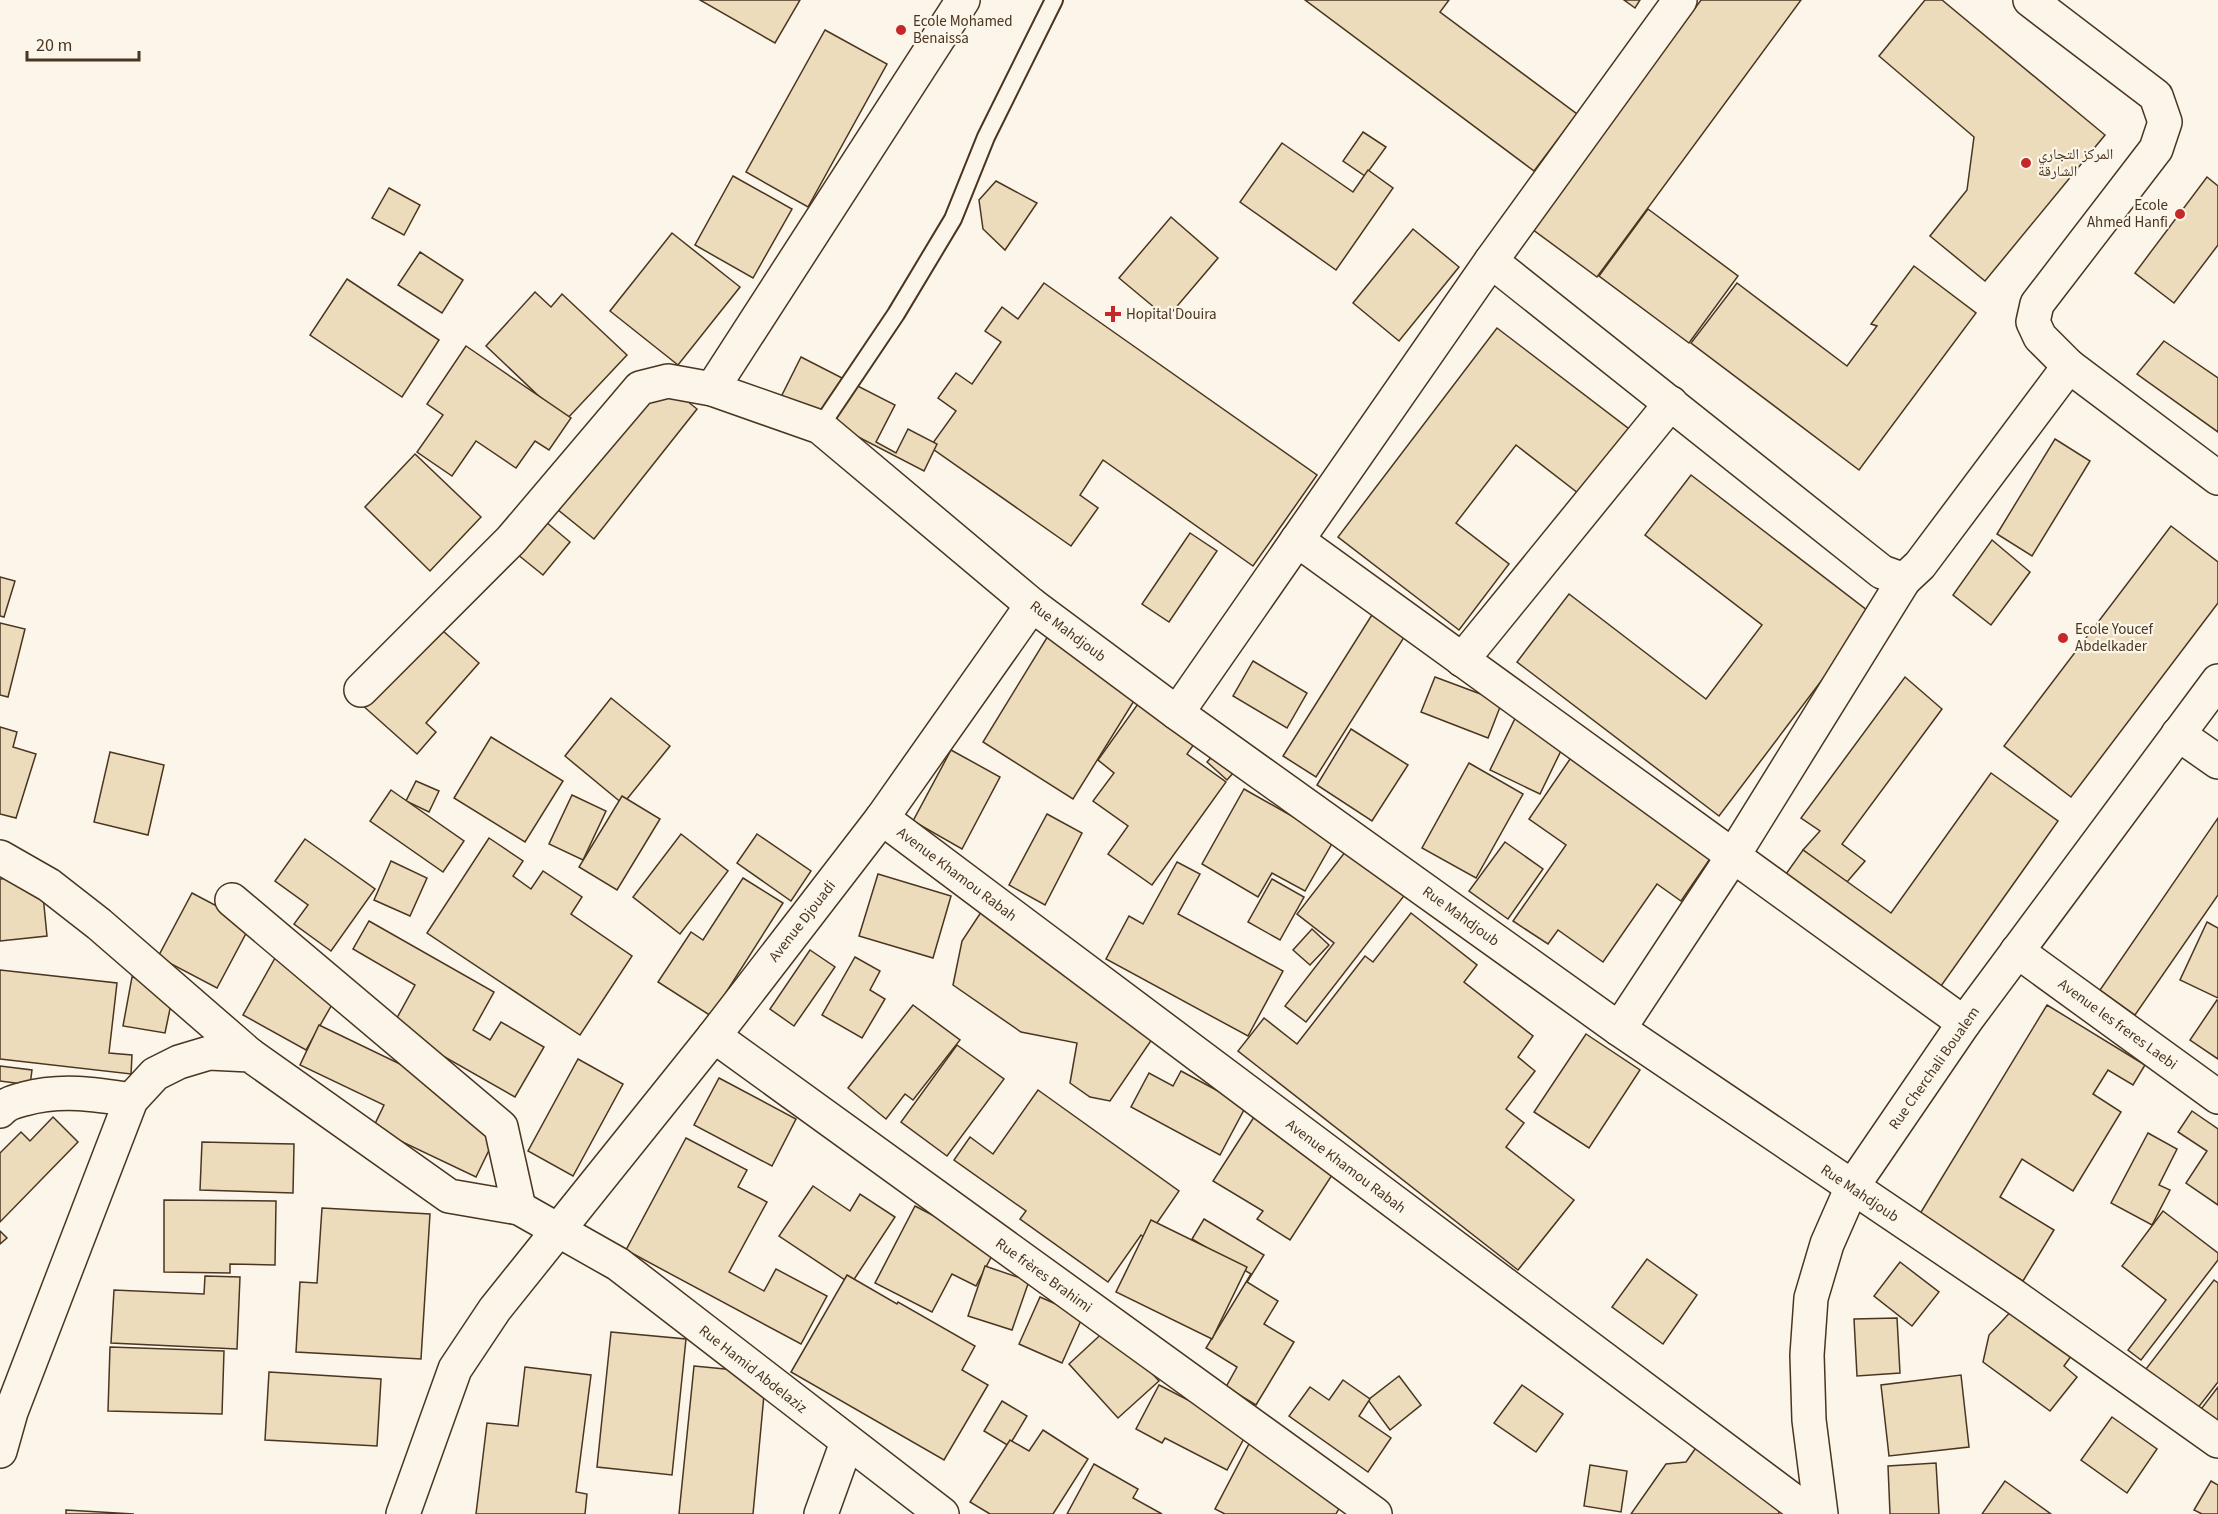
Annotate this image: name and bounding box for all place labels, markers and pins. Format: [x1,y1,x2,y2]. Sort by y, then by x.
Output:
place label: Ecole Mohamed Benaissa [913,11,1013,49]
marker: Ecole Mohamed Benaissa [894,23,908,37]
place label: المركز التجاري الشارقة [2038,144,2113,182]
marker: المركز التجاري الشارقة [2019,156,2033,170]
place label: Ecole Ahmed Hanfi [2087,195,2168,233]
marker: Ecole Ahmed Hanfi [2173,207,2187,221]
place label: Hopital Douira [1126,304,1217,325]
marker: Hopital Douira [1104,305,1122,323]
place label: Ecole Youcef Abdelkader [2075,619,2153,657]
marker: Ecole Youcef Abdelkader [2056,631,2070,645]

